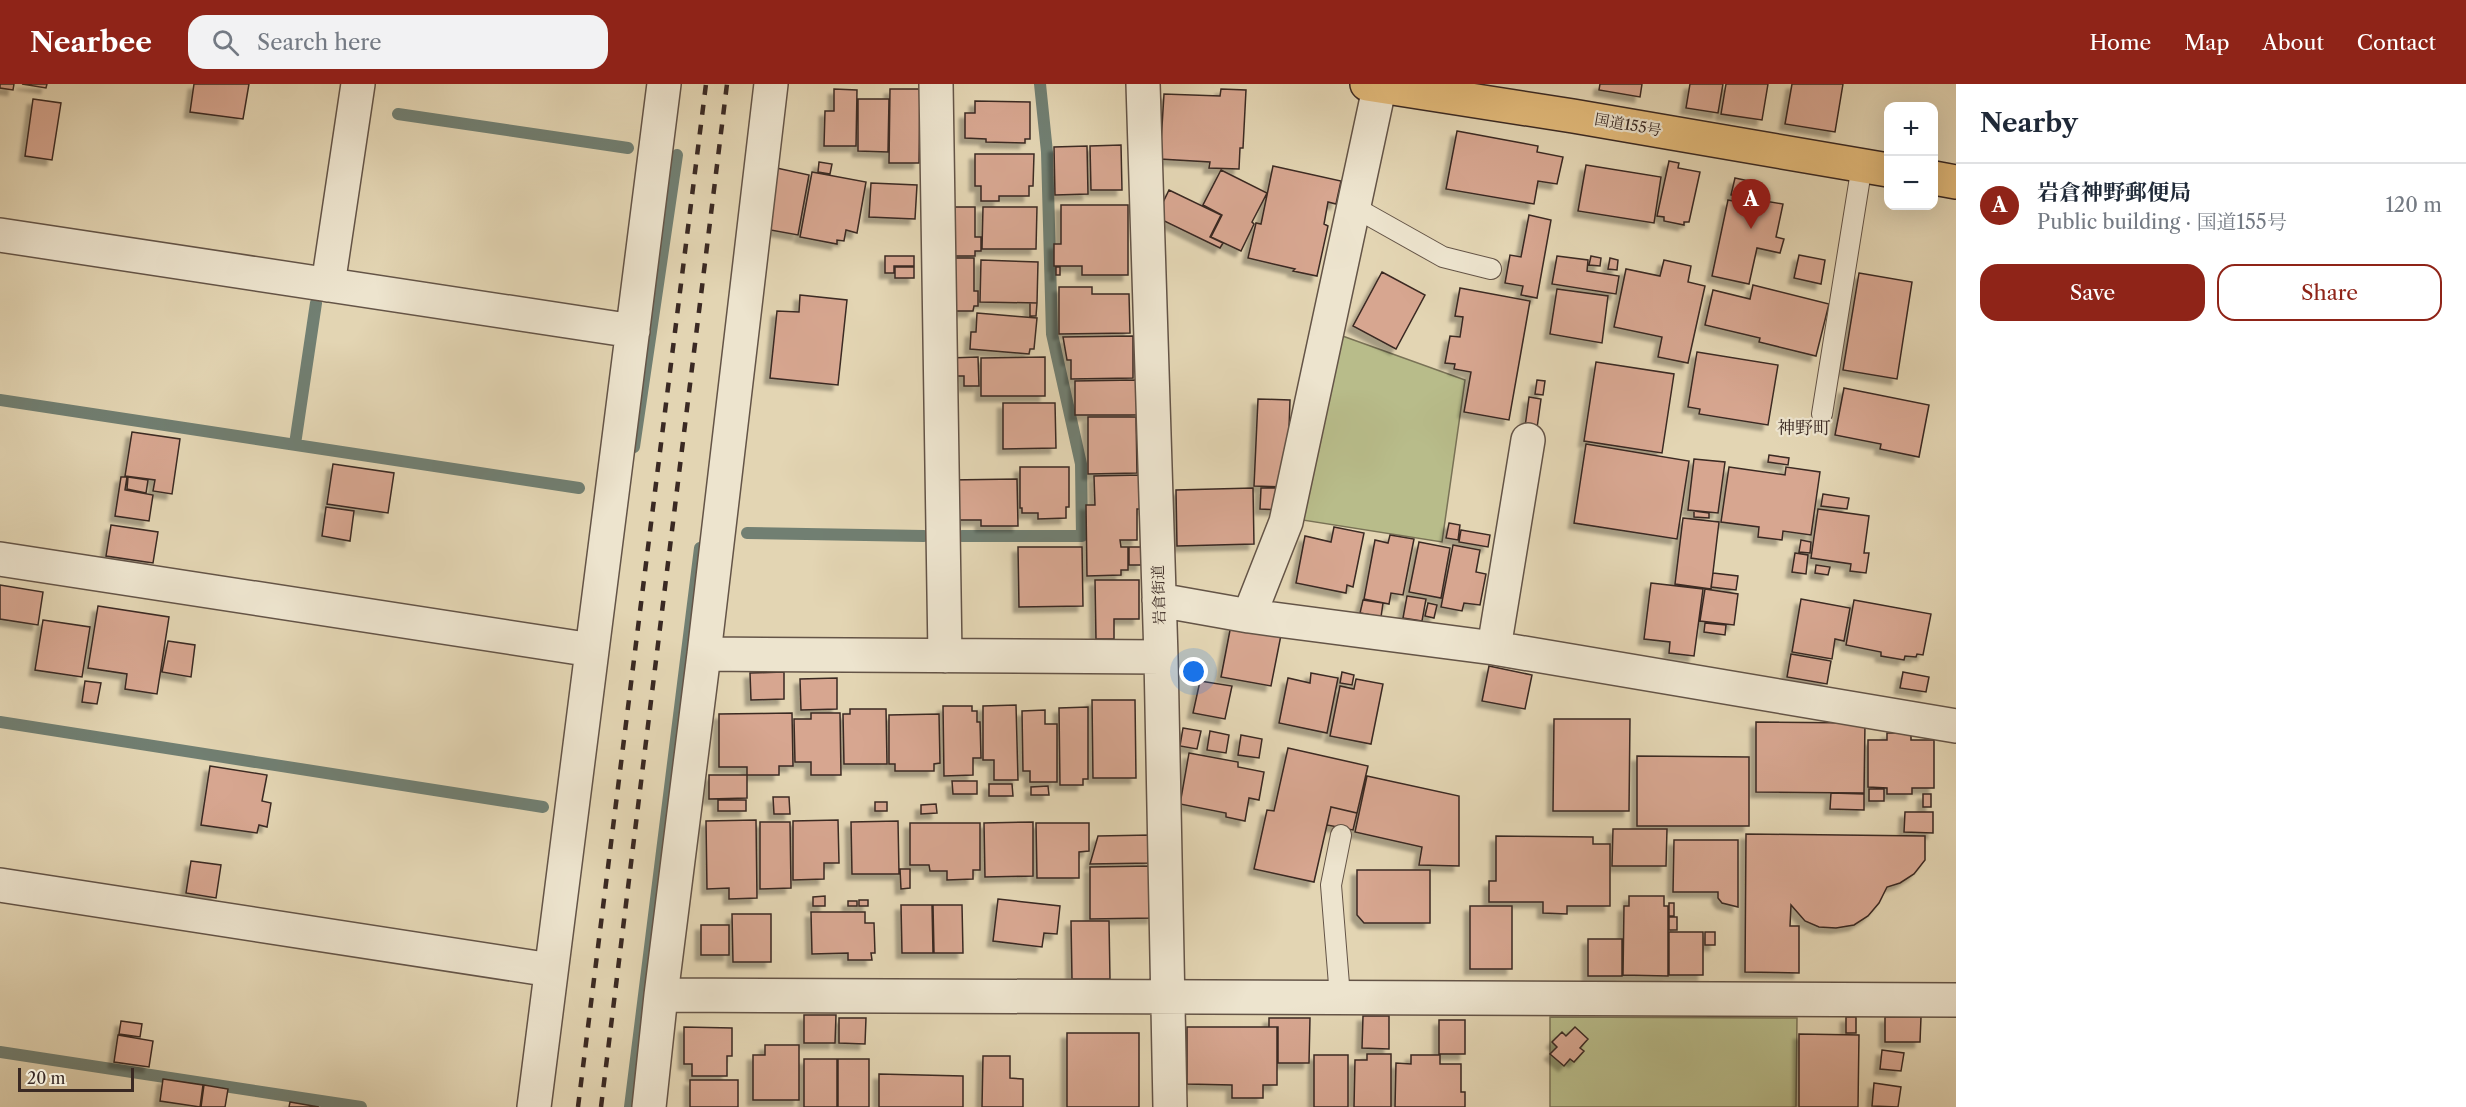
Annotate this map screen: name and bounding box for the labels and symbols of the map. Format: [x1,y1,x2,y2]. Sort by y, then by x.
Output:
street label: 国道155号 [1593,109,1663,140]
pin: A [1732,180,1770,229]
district label: 神野町 [1777,417,1831,439]
street label: 岩倉街道 [1148,565,1169,625]
your location [1179,657,1208,686]
scale bar [18,1065,134,1092]

